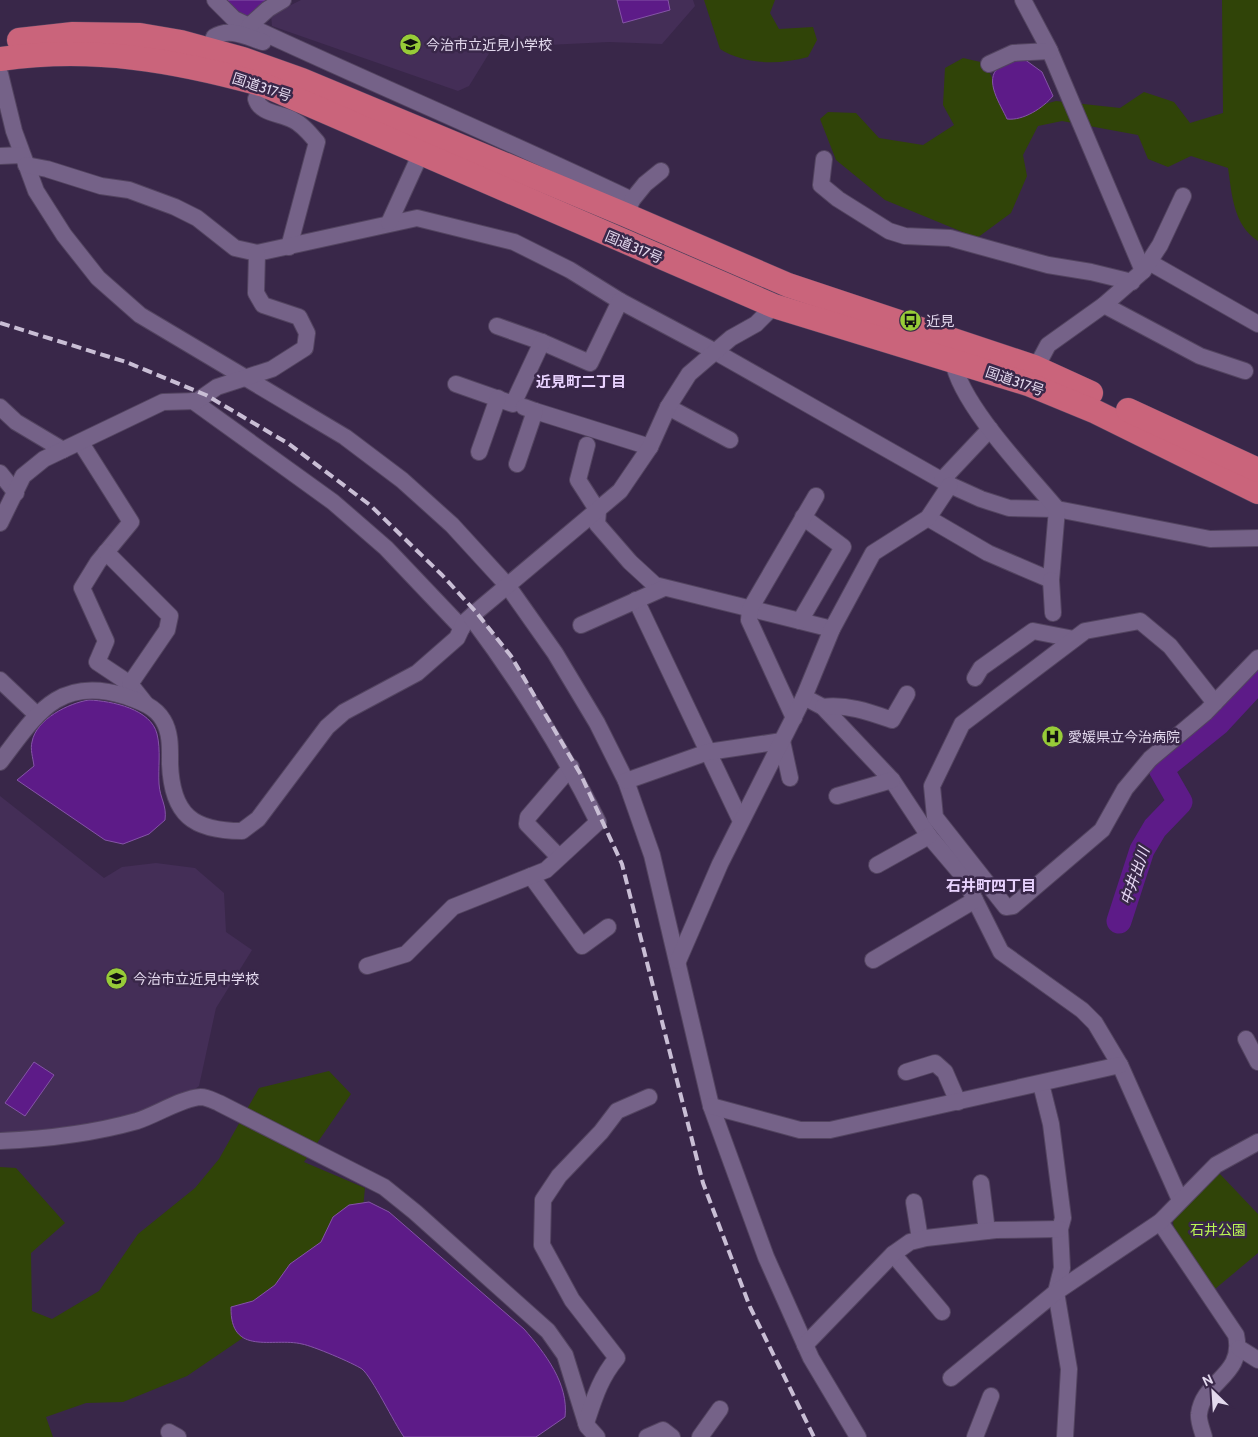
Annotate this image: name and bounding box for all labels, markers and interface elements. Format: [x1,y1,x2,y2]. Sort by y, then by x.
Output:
school or university icon: 今治市立近見小学校 [398,33,422,57]
place label: 今治市立近見小学校 [426,36,552,54]
street label: 国道317号 [230,69,294,105]
street label: 国道317号 [602,227,666,267]
bus stop icon: 近見 [898,309,922,333]
place label: 近見 [926,312,954,330]
street label: 国道317号 [983,363,1047,399]
district label: 近見町二丁目 [536,373,626,391]
hospital icon: 愛媛県立今治病院 [1040,725,1064,749]
place label: 愛媛県立今治病院 [1068,728,1180,746]
water label: 中井出川 [1117,843,1154,907]
district label: 石井町四丁目 [946,877,1036,895]
school or university icon: 今治市立近見中学校 [105,967,129,991]
place label: 今治市立近見中学校 [133,970,259,988]
park label: 石井公園 [1190,1221,1246,1239]
north arrow [1188,1367,1238,1417]
text: N [1199,1370,1216,1390]

